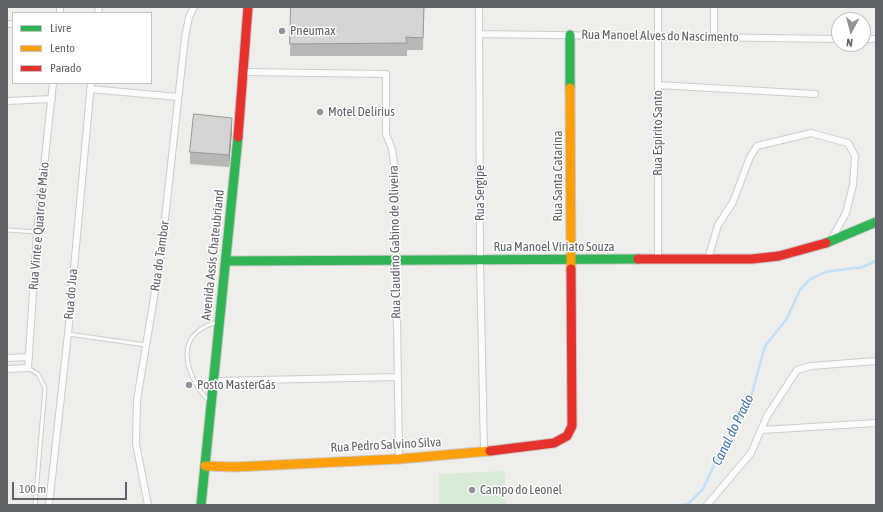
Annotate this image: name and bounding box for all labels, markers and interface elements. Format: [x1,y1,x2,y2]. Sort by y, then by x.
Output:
legend [12,12,152,84]
north arrow [831,12,871,52]
text: Livre [50,21,71,35]
place label: Pneumax [290,23,336,39]
marker: Pneumax [277,26,287,36]
street label: Rua Manoel Alves do Nascimento [581,27,739,45]
text: N [846,37,854,49]
text: Lento [50,41,75,55]
text: Parado [50,61,81,75]
street label: Rua Espírito Santo [650,90,666,176]
place label: Motel Delírius [328,104,395,120]
marker: Motel Delírius [315,107,325,117]
street label: Rua Santa Catarina [550,131,566,221]
street label: Rua Vinte e Quatro de Maio [26,161,52,291]
street label: Rua Claudino Gabino de Oliveira [386,165,404,319]
street label: Rua Sergipe [472,165,488,221]
street label: Avenida Assis Chateubriand [198,189,228,321]
street label: Rua do Tambor [147,220,173,292]
street label: Rua Manoel Viriato Souza [493,239,615,255]
street label: Rua do Jua [61,268,81,320]
place label: Posto MasterGás [197,377,276,393]
marker: Posto MasterGás [184,380,194,390]
water label: Canal do Prado [709,392,757,468]
street label: Rua Pedro Salvino Silva [330,434,442,456]
scale bar [14,474,129,500]
text: 100 m [19,482,46,496]
place label: Campo do Leonel [480,482,562,498]
marker: Campo do Leonel [467,485,477,495]

